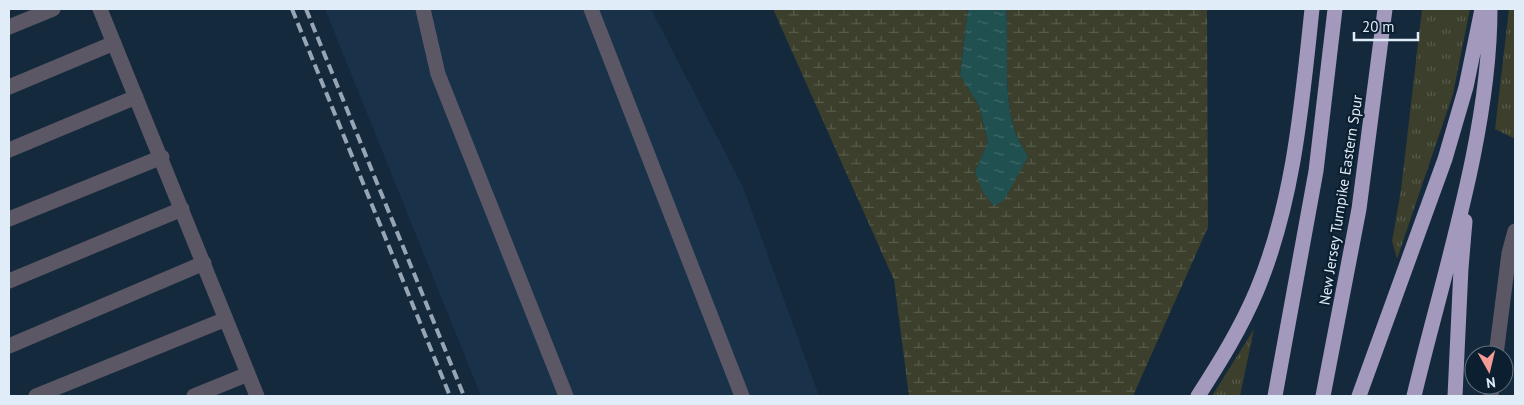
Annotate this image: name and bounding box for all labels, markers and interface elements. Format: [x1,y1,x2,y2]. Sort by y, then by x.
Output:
scale bar [1354,10,1418,42]
text: 20 m [1362,17,1395,36]
street label: New Jersey Turnpike Eastern Spur [1314,93,1367,306]
north arrow [1464,345,1514,395]
text: N [1485,373,1497,392]

